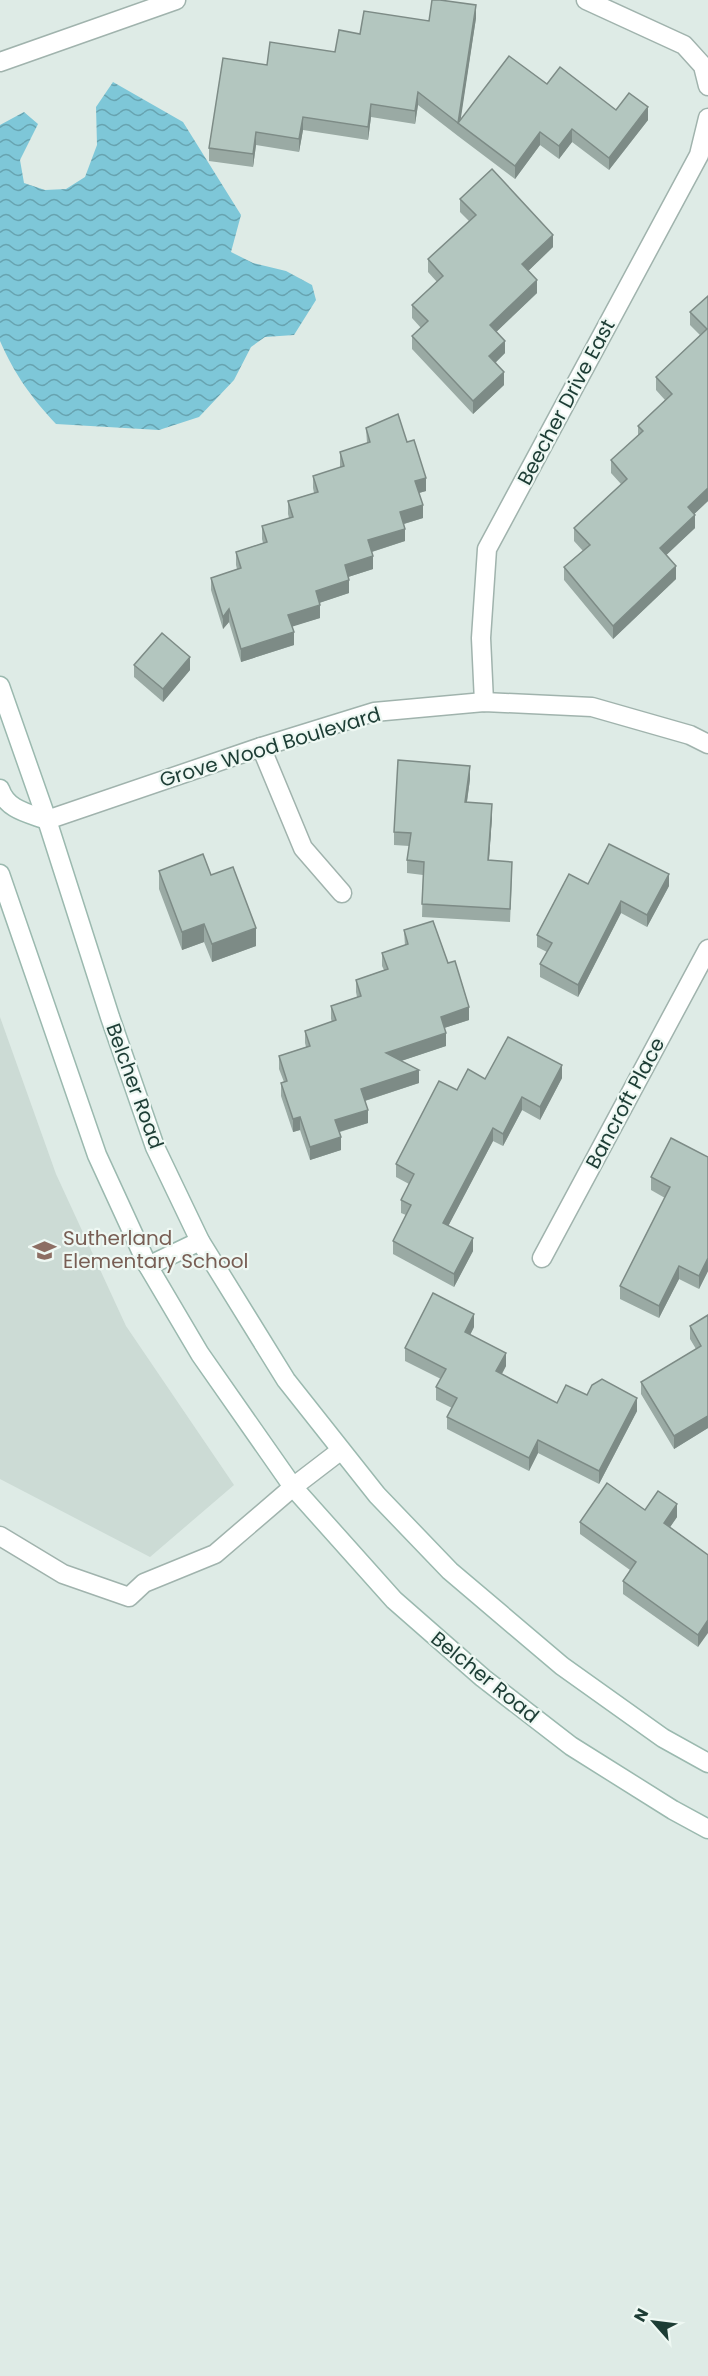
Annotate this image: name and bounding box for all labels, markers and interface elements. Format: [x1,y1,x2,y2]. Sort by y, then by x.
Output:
street label: Beecher Drive East [510,314,622,490]
street label: Grove Wood Boulevard [156,700,384,794]
street label: Belcher Road [99,1019,171,1153]
street label: Bancroft Place [579,1033,671,1173]
place label: Sutherland Elementary School [63,1224,248,1275]
school or university icon: Sutherland Elementary School [32,1237,58,1263]
street label: Belcher Road [425,1625,545,1729]
north arrow [624,2292,684,2352]
text: N [628,2304,654,2326]

